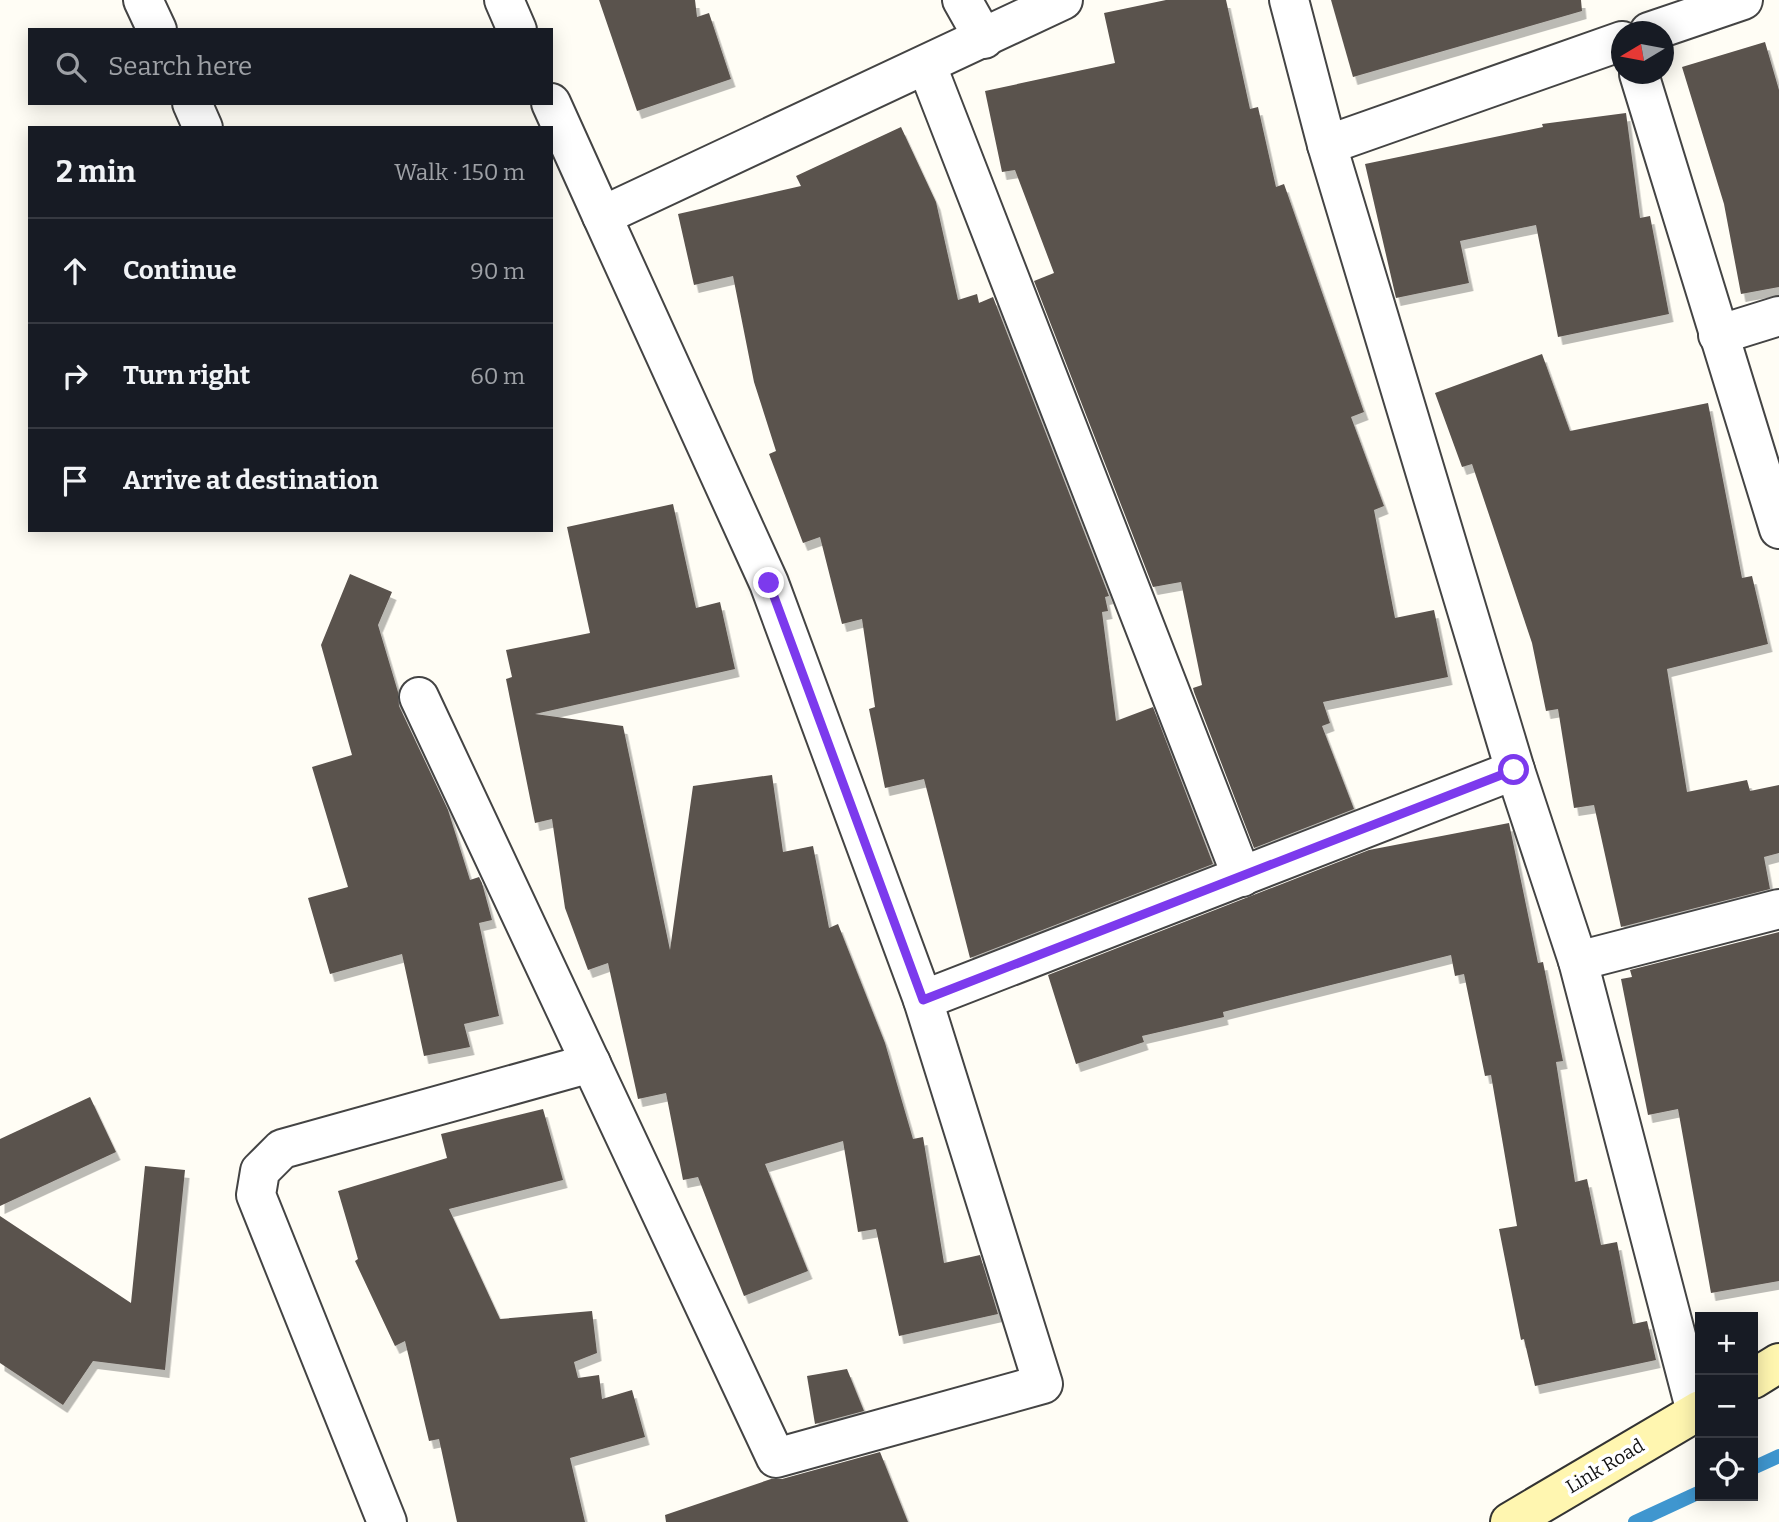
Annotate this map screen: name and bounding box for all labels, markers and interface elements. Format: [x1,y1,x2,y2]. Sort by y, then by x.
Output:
north arrow [1611,21,1674,84]
search box [28,28,553,105]
icon: search [52,48,90,86]
text: Search here [108,51,252,82]
text: 2 min [56,154,136,190]
text: Walk · 150 m [394,158,525,186]
icon: ahead [56,252,94,290]
text: Continue [123,255,237,286]
text: 90 m [470,257,525,285]
icon: right [56,357,94,395]
text: Turn right [123,360,250,391]
text: 60 m [470,362,525,390]
icon: arrive [56,462,94,500]
text: Arrive at destination [123,465,378,496]
route end [753,567,784,598]
route start [1498,754,1529,785]
map controls [1695,1312,1758,1501]
button: + [1695,1312,1758,1375]
button: − [1695,1375,1758,1438]
street label: Link Road [1562,1434,1648,1498]
button: locate [1695,1438,1758,1501]

